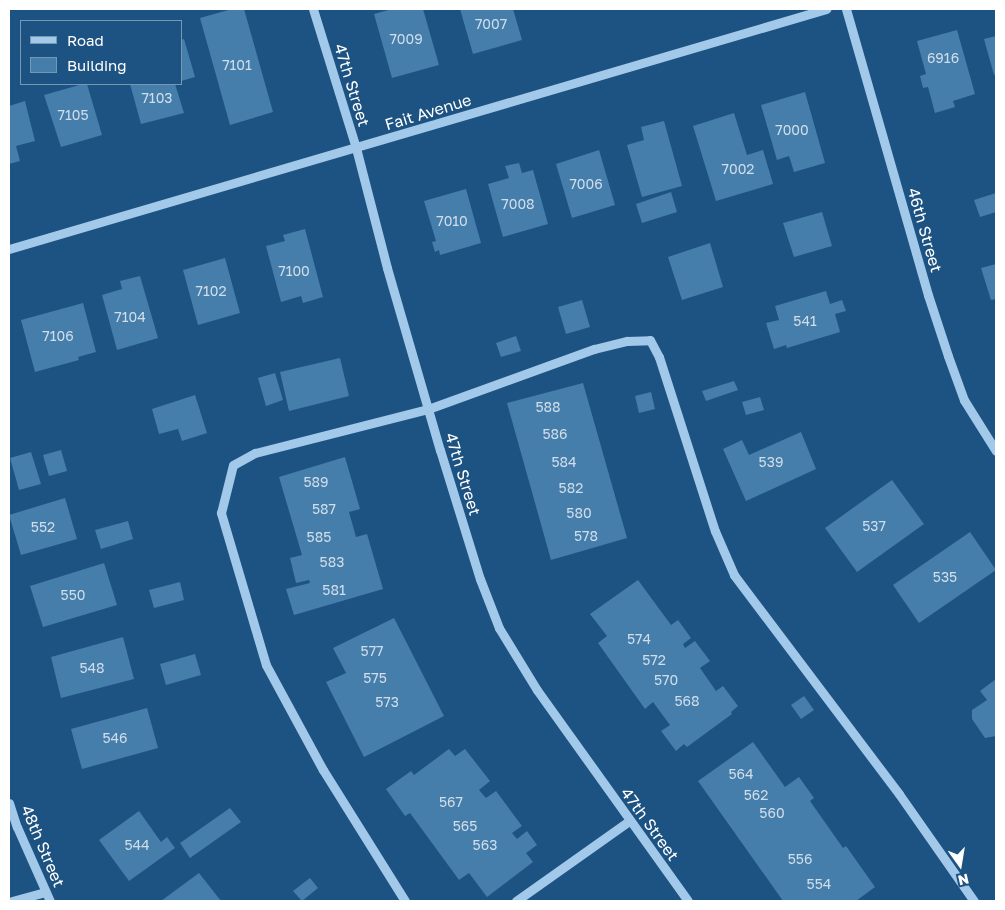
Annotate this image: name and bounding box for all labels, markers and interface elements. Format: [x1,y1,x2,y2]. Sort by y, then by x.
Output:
house number: 7007 [475,16,507,32]
legend [20,20,182,85]
text: Road [67,31,104,49]
house number: 7009 [389,31,423,47]
street label: 47th Street [330,41,374,129]
house number: 6916 [927,50,959,66]
text: Building [67,56,127,74]
house number: 7101 [222,57,252,73]
house number: 7103 [141,90,173,106]
street label: Fait Avenue [382,90,474,134]
house number: 7105 [57,107,89,123]
house number: 7000 [775,122,809,138]
house number: 7002 [722,161,754,177]
house number: 7006 [569,176,603,192]
street label: 46th Street [904,186,946,274]
house number: 7008 [501,196,535,212]
house number: 7010 [436,213,468,229]
house number: 7100 [278,263,310,279]
house number: 7102 [195,283,227,299]
house number: 7104 [114,309,146,325]
house number: 541 [793,313,817,329]
house number: 7106 [42,328,74,344]
house number: 588 [535,399,561,415]
house number: 586 [542,426,568,442]
street label: 47th Street [441,430,485,518]
house number: 584 [551,454,577,470]
house number: 539 [759,454,783,470]
house number: 589 [303,474,329,490]
house number: 582 [559,480,583,496]
house number: 587 [312,501,336,517]
house number: 580 [566,505,592,521]
house number: 537 [862,518,886,534]
house number: 552 [31,519,55,535]
house number: 578 [574,528,598,544]
house number: 585 [307,529,331,545]
house number: 583 [320,554,344,570]
house number: 535 [933,569,957,585]
house number: 581 [322,582,346,598]
house number: 550 [61,587,85,603]
house number: 574 [627,631,651,647]
house number: 577 [361,643,383,659]
house number: 572 [642,652,666,668]
house number: 548 [79,660,105,676]
house number: 575 [363,670,387,686]
house number: 570 [654,672,678,688]
house number: 568 [674,693,700,709]
house number: 573 [375,694,399,710]
house number: 546 [102,730,128,746]
house number: 564 [728,766,754,782]
street label: 47th Street [617,784,683,864]
house number: 562 [744,787,768,803]
house number: 567 [439,794,463,810]
street label: 48th Street [17,802,69,890]
house number: 560 [759,805,785,821]
house number: 565 [453,818,477,834]
house number: 544 [124,837,150,853]
house number: 563 [473,837,497,853]
north arrow [935,840,985,890]
house number: 556 [788,851,812,867]
text: N [956,871,971,890]
house number: 554 [807,876,831,892]

